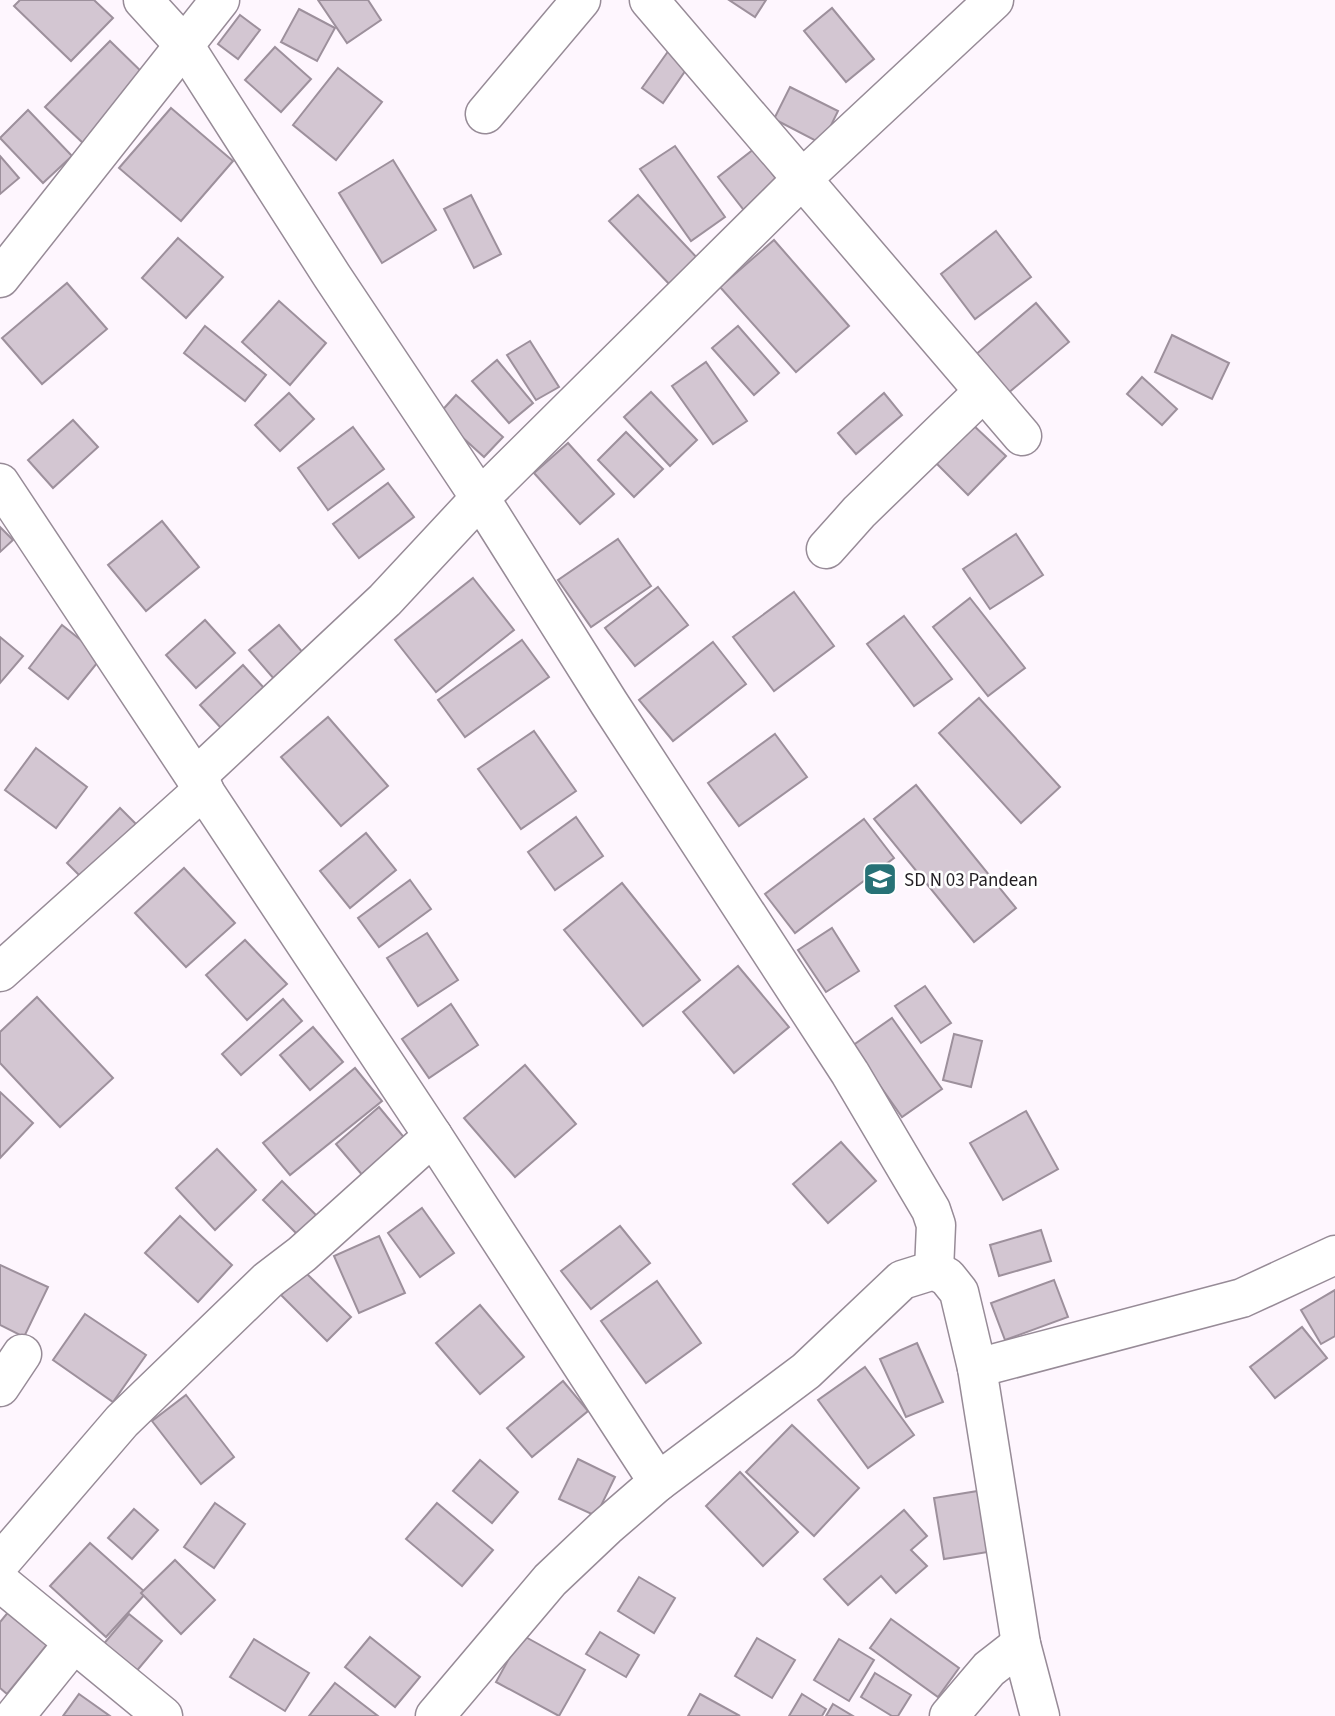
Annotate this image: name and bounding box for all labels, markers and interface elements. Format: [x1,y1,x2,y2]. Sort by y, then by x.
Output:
school or university icon: SD N 03 Pandean [861,860,899,898]
place label: SD N 03 Pandean [904,867,1038,894]

